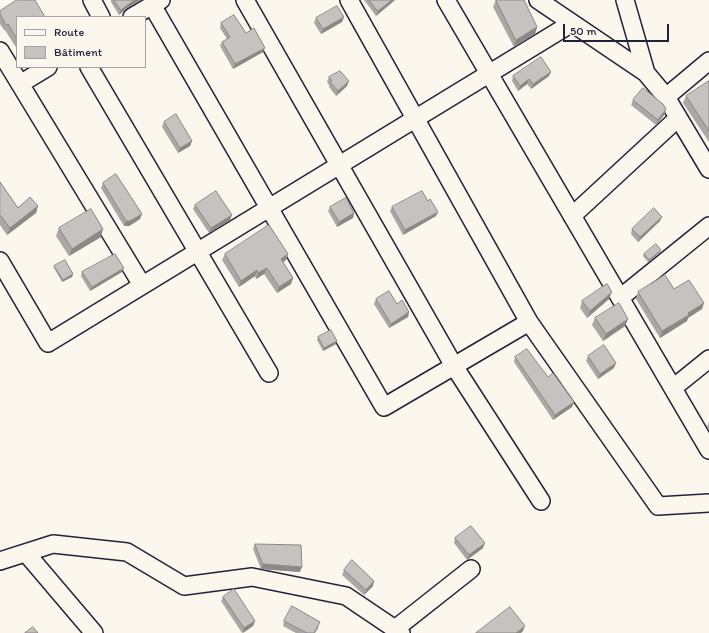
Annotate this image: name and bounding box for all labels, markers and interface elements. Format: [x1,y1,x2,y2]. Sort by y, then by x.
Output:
legend [16,16,146,68]
scale bar [565,16,671,42]
text: 50 m [570,24,596,38]
text: Route [54,25,84,39]
text: Bâtiment [54,45,102,59]

